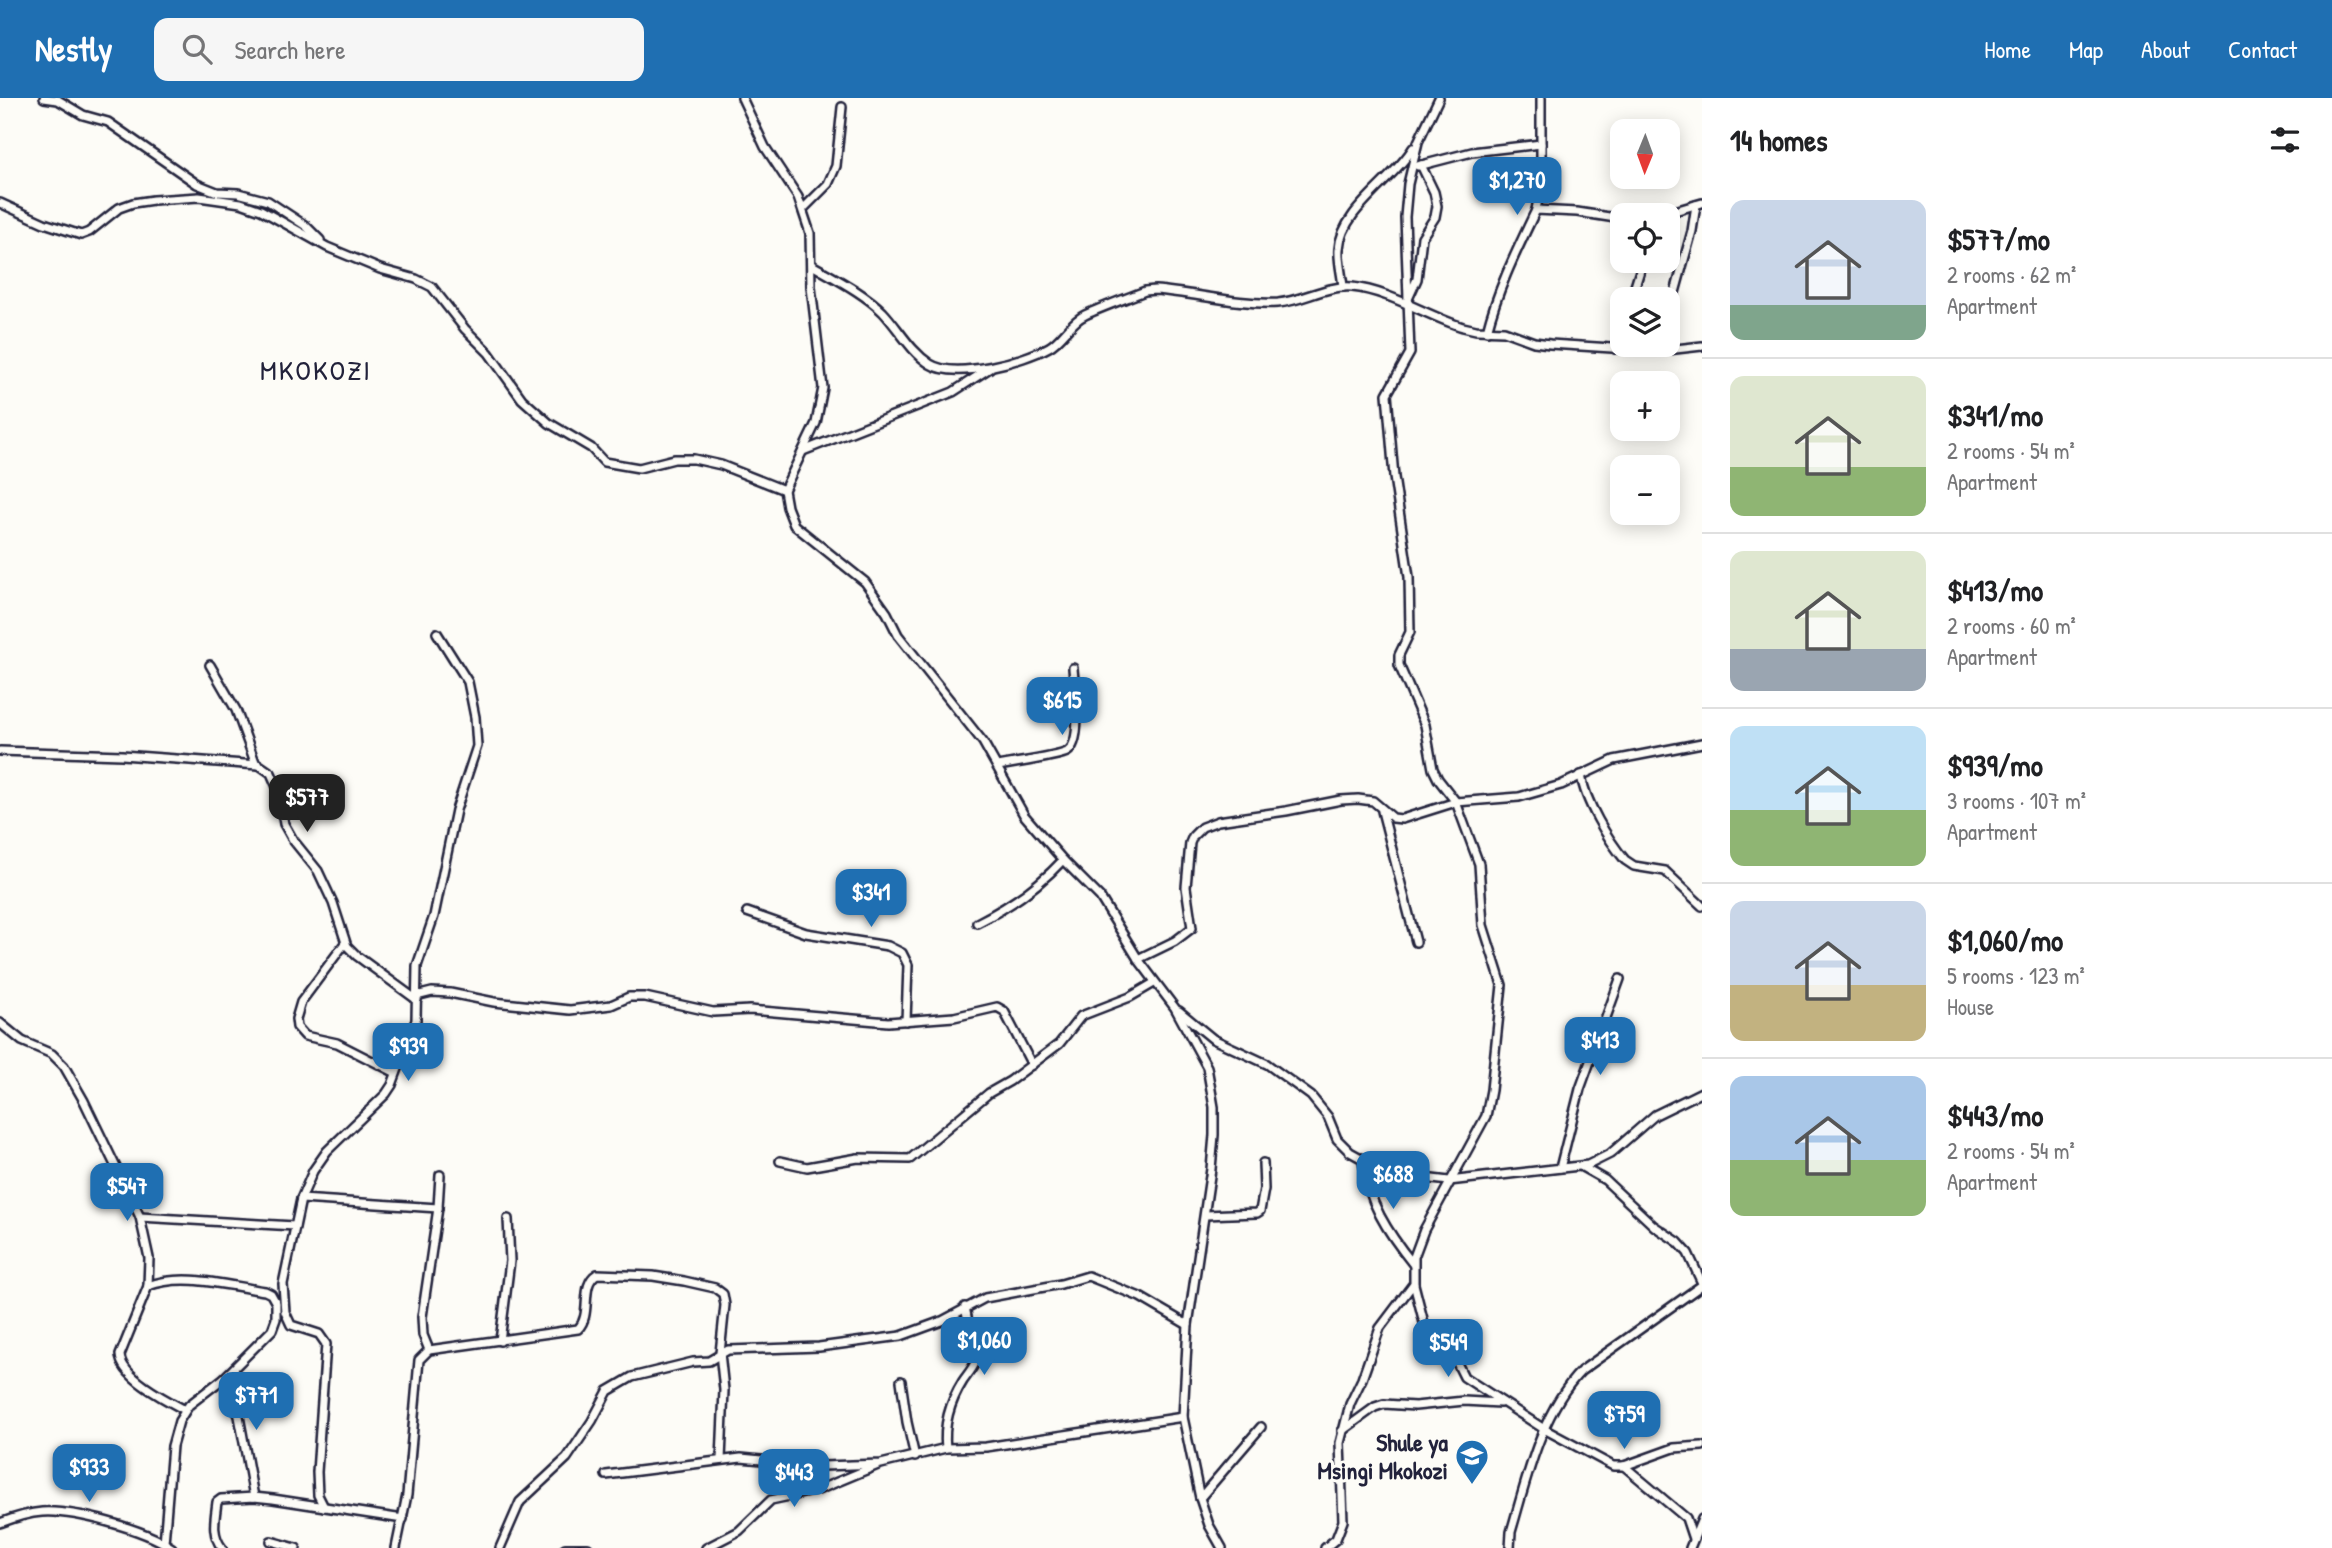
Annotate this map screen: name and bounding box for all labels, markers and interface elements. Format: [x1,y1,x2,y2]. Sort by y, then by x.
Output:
search box [154,18,644,81]
text: Nestly [35,27,112,71]
icon: search [178,30,216,68]
text: Search here [234,32,346,67]
text: Home [1984,33,2031,65]
text: Map [2069,33,2103,65]
text: About [2141,33,2190,65]
text: Contact [2228,33,2297,65]
north arrow [1610,119,1680,189]
map controls [1610,119,1680,525]
text: 14 homes [1730,120,1828,160]
icon: filters [2266,121,2304,159]
pin: $1,270 [1460,158,1574,217]
text: $1,270 [1488,164,1546,195]
button: locate [1610,203,1680,273]
text: $577/mo [1947,219,2050,259]
icon: home [1786,228,1870,312]
text: 2 rooms · 62 m² [1947,259,2076,290]
button: layers [1610,287,1680,357]
text: Apartment [1947,290,2037,321]
district label: MKOKOZI [260,351,372,389]
button: + [1610,371,1680,441]
text: $341/mo [1947,395,2043,435]
icon: home [1786,404,1870,488]
text: 2 rooms · 54 m² [1947,435,2075,466]
button: − [1610,455,1680,525]
text: Apartment [1947,466,2037,497]
text: $413/mo [1947,570,2043,610]
icon: home [1786,579,1870,663]
text: 2 rooms · 60 m² [1947,610,2076,641]
text: Apartment [1947,641,2037,672]
pin: $615 [1021,678,1103,737]
text: $615 [1043,684,1081,715]
text: $939/mo [1947,745,2043,785]
icon: home [1786,754,1870,838]
pin: $577 [266,774,348,834]
text: $577 [285,781,329,812]
text: 3 rooms · 107 m² [1947,785,2086,816]
text: Apartment [1947,816,2037,847]
pin: $341 [830,870,912,929]
text: $341 [852,876,890,907]
text: $1,060/mo [1947,920,2063,960]
icon: home [1786,929,1870,1013]
text: 5 rooms · 123 m² [1947,960,2085,991]
text: House [1947,991,1994,1022]
pin: $413 [1559,1018,1641,1077]
pin: $939 [367,1024,449,1083]
text: $413 [1581,1024,1619,1055]
text: $939 [389,1030,427,1061]
text: $443/mo [1947,1095,2043,1135]
icon: home [1786,1104,1870,1188]
text: 2 rooms · 54 m² [1947,1135,2075,1166]
pin: $688 [1352,1152,1434,1211]
text: $688 [1373,1158,1413,1189]
pin: $547 [86,1164,168,1223]
text: Apartment [1947,1166,2037,1197]
text: $547 [106,1170,148,1201]
pin: $1,060 [927,1318,1041,1377]
pin: $549 [1407,1320,1489,1379]
text: $1,060 [957,1324,1011,1355]
text: $549 [1429,1326,1467,1357]
pin: $771 [215,1372,297,1432]
text: $771 [235,1379,277,1410]
pin: $759 [1583,1392,1665,1451]
text: $759 [1603,1398,1645,1429]
place label: Shule ya Msingi Mkokozi [1317,1426,1449,1487]
school or university icon: Shule ya Msingi Mkokozi [1453,1437,1491,1486]
pin: $933 [48,1444,130,1504]
pin: $443 [753,1450,835,1509]
text: $933 [69,1451,109,1482]
text: $443 [774,1456,814,1487]

